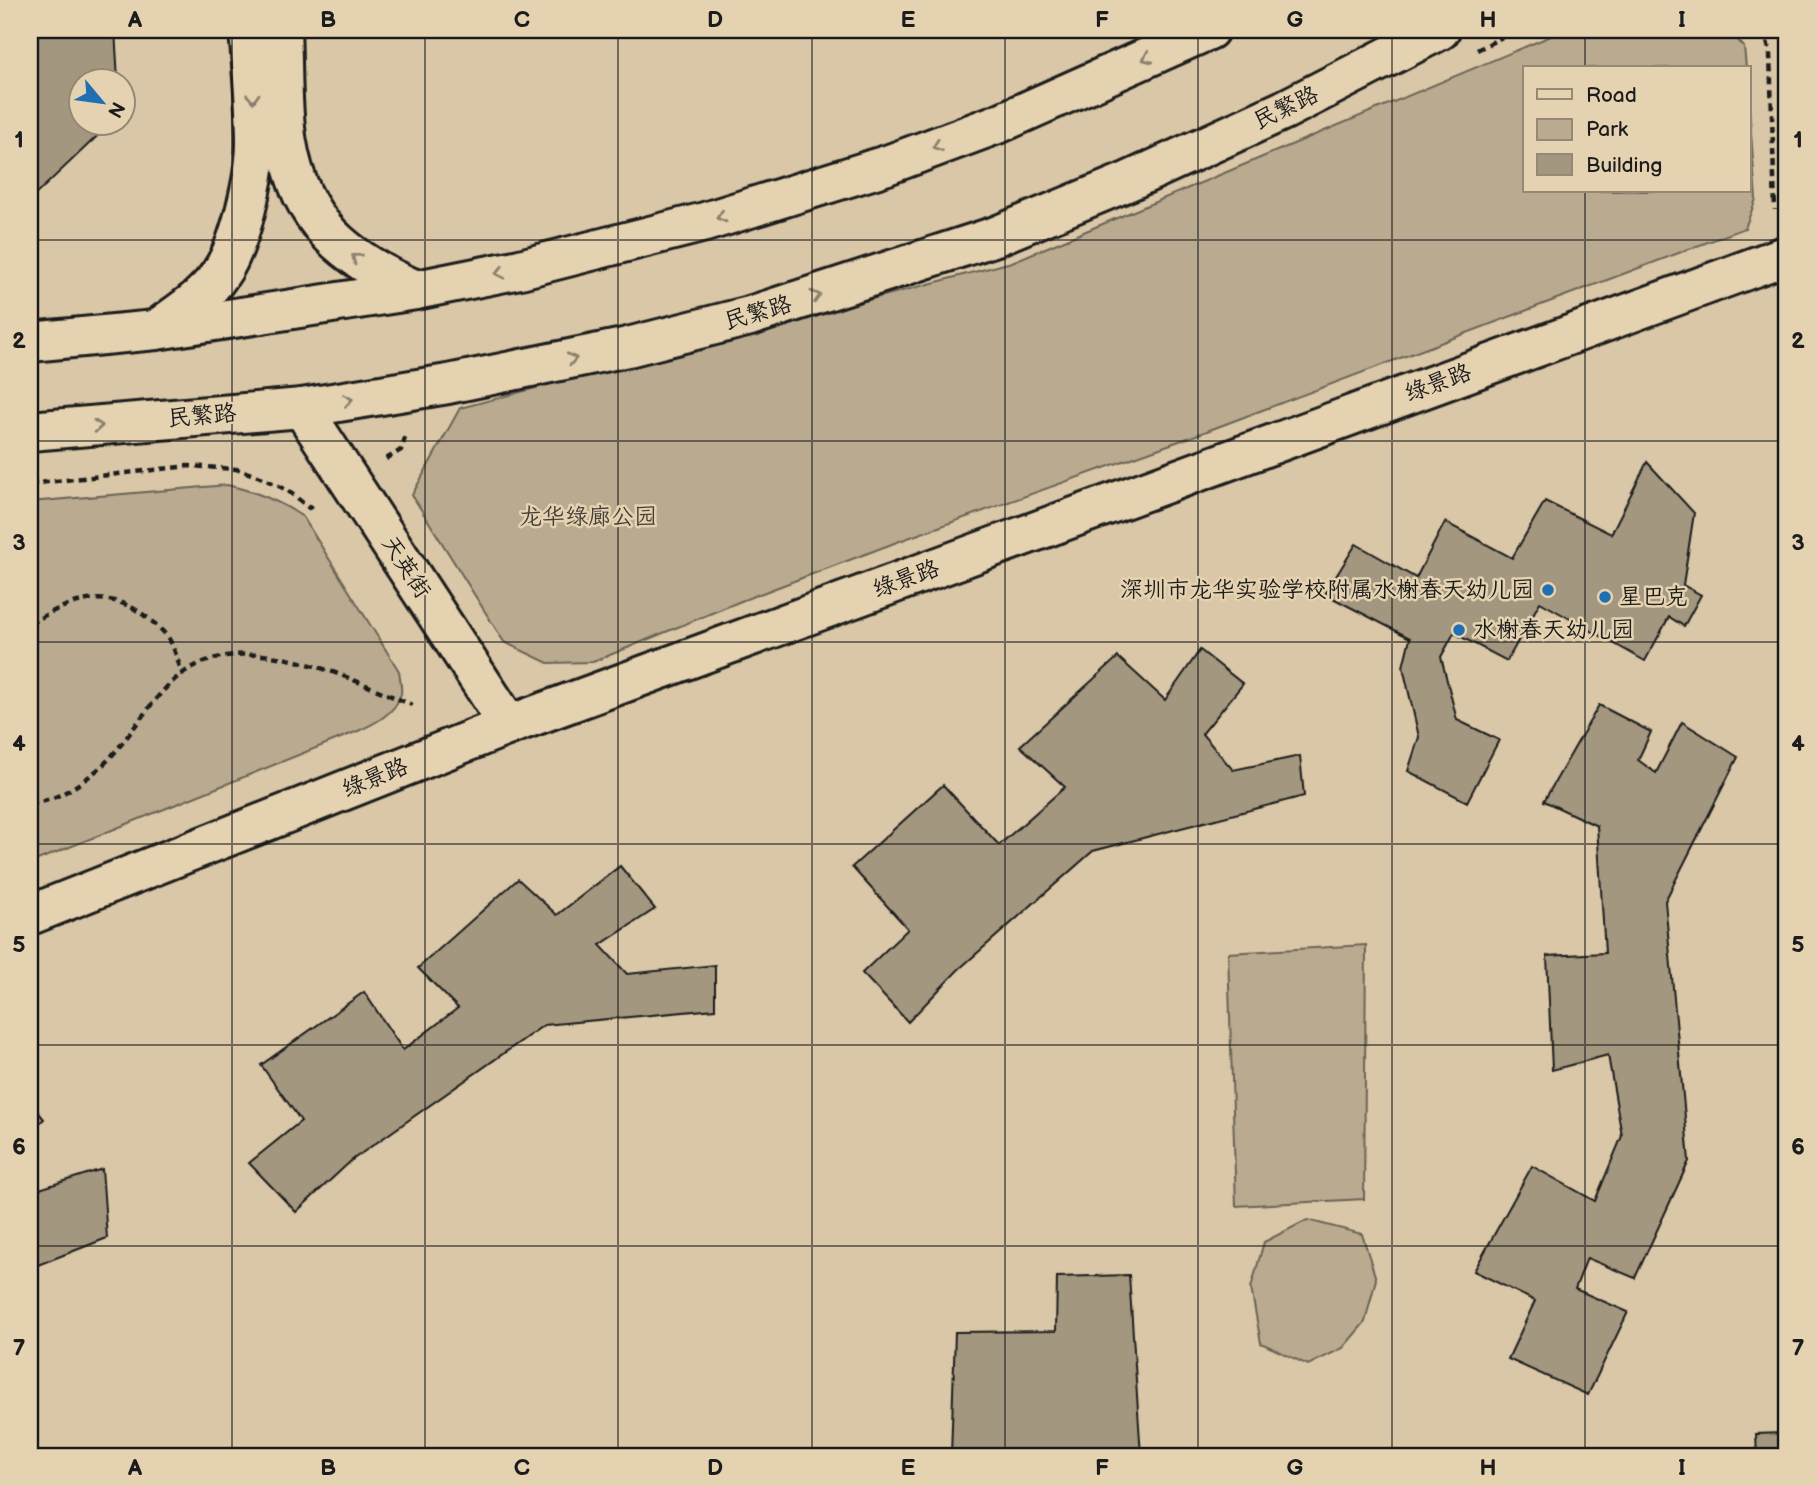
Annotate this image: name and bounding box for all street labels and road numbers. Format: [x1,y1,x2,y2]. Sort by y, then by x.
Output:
street label: 民繁路 [1249,80,1323,136]
street label: 民繁路 [721,290,795,336]
street label: 绿景路 [1401,358,1475,408]
street label: 民繁路 [166,399,238,433]
street label: 天英街 [375,530,437,604]
street label: 绿景路 [869,554,943,604]
street label: 绿景路 [338,752,412,804]

